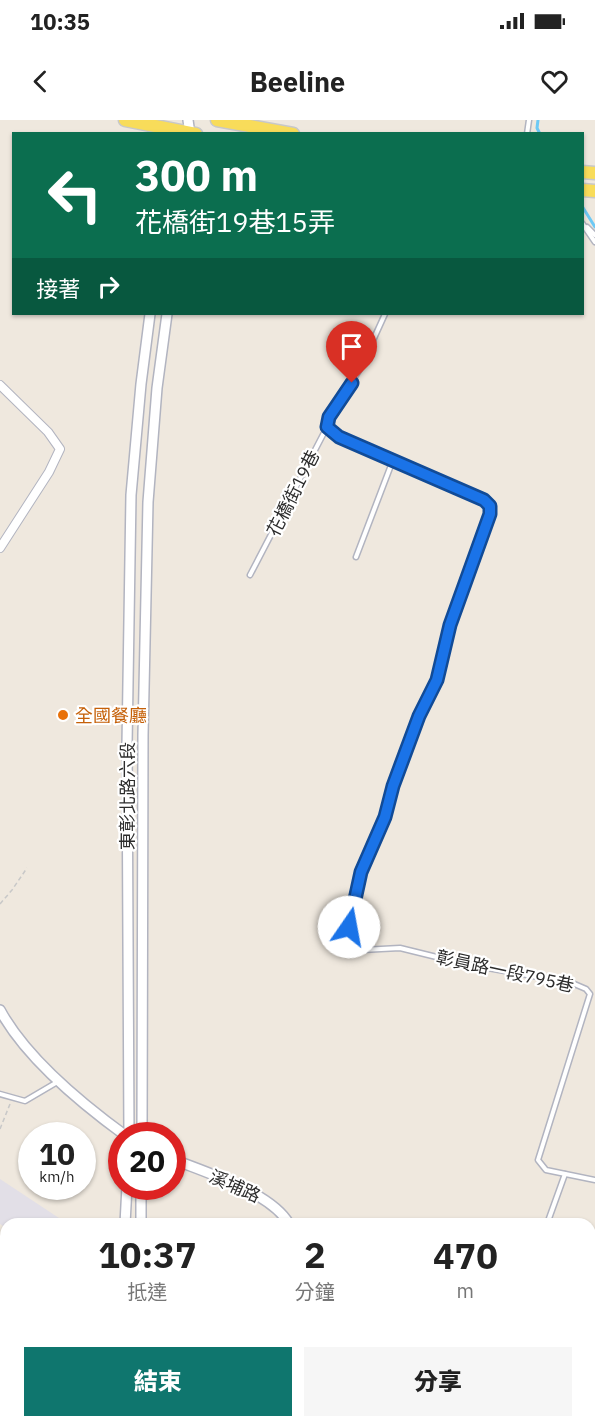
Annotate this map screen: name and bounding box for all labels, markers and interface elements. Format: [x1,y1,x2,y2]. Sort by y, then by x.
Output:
text: 10:35 [30,7,90,36]
text: Beeline [250,64,345,99]
icon: back [24,65,57,98]
icon: heart [538,65,571,98]
text: 300 m [135,148,258,203]
icon: left [36,156,114,234]
text: 花橋街19巷15弄 [135,204,335,239]
icon: right [92,270,125,303]
text: 接著 [36,274,80,303]
pin [326,321,377,383]
icon: arrive [335,330,368,363]
street label: 花橋街19巷 [262,446,324,540]
place label: 全國餐廳 [75,704,147,727]
marker: 全國餐廳 [56,708,70,722]
street label: 東彰北路六段 [116,742,139,850]
position arrow [317,895,381,959]
street label: 彰員路一段795巷 [434,945,576,997]
speed limit sign: 20 [108,1122,186,1200]
text: 10 [39,1134,75,1173]
street label: 溪埔路 [206,1165,264,1207]
text: km/h [39,1167,75,1186]
text: 10:37 [98,1231,197,1278]
text: 2 [304,1231,326,1278]
text: 470 [433,1232,498,1279]
text: m [457,1277,474,1304]
text: 抵達 [127,1278,167,1305]
text: 分鐘 [295,1278,335,1305]
button: 結束 [24,1347,292,1416]
button: 分享 [304,1347,572,1416]

